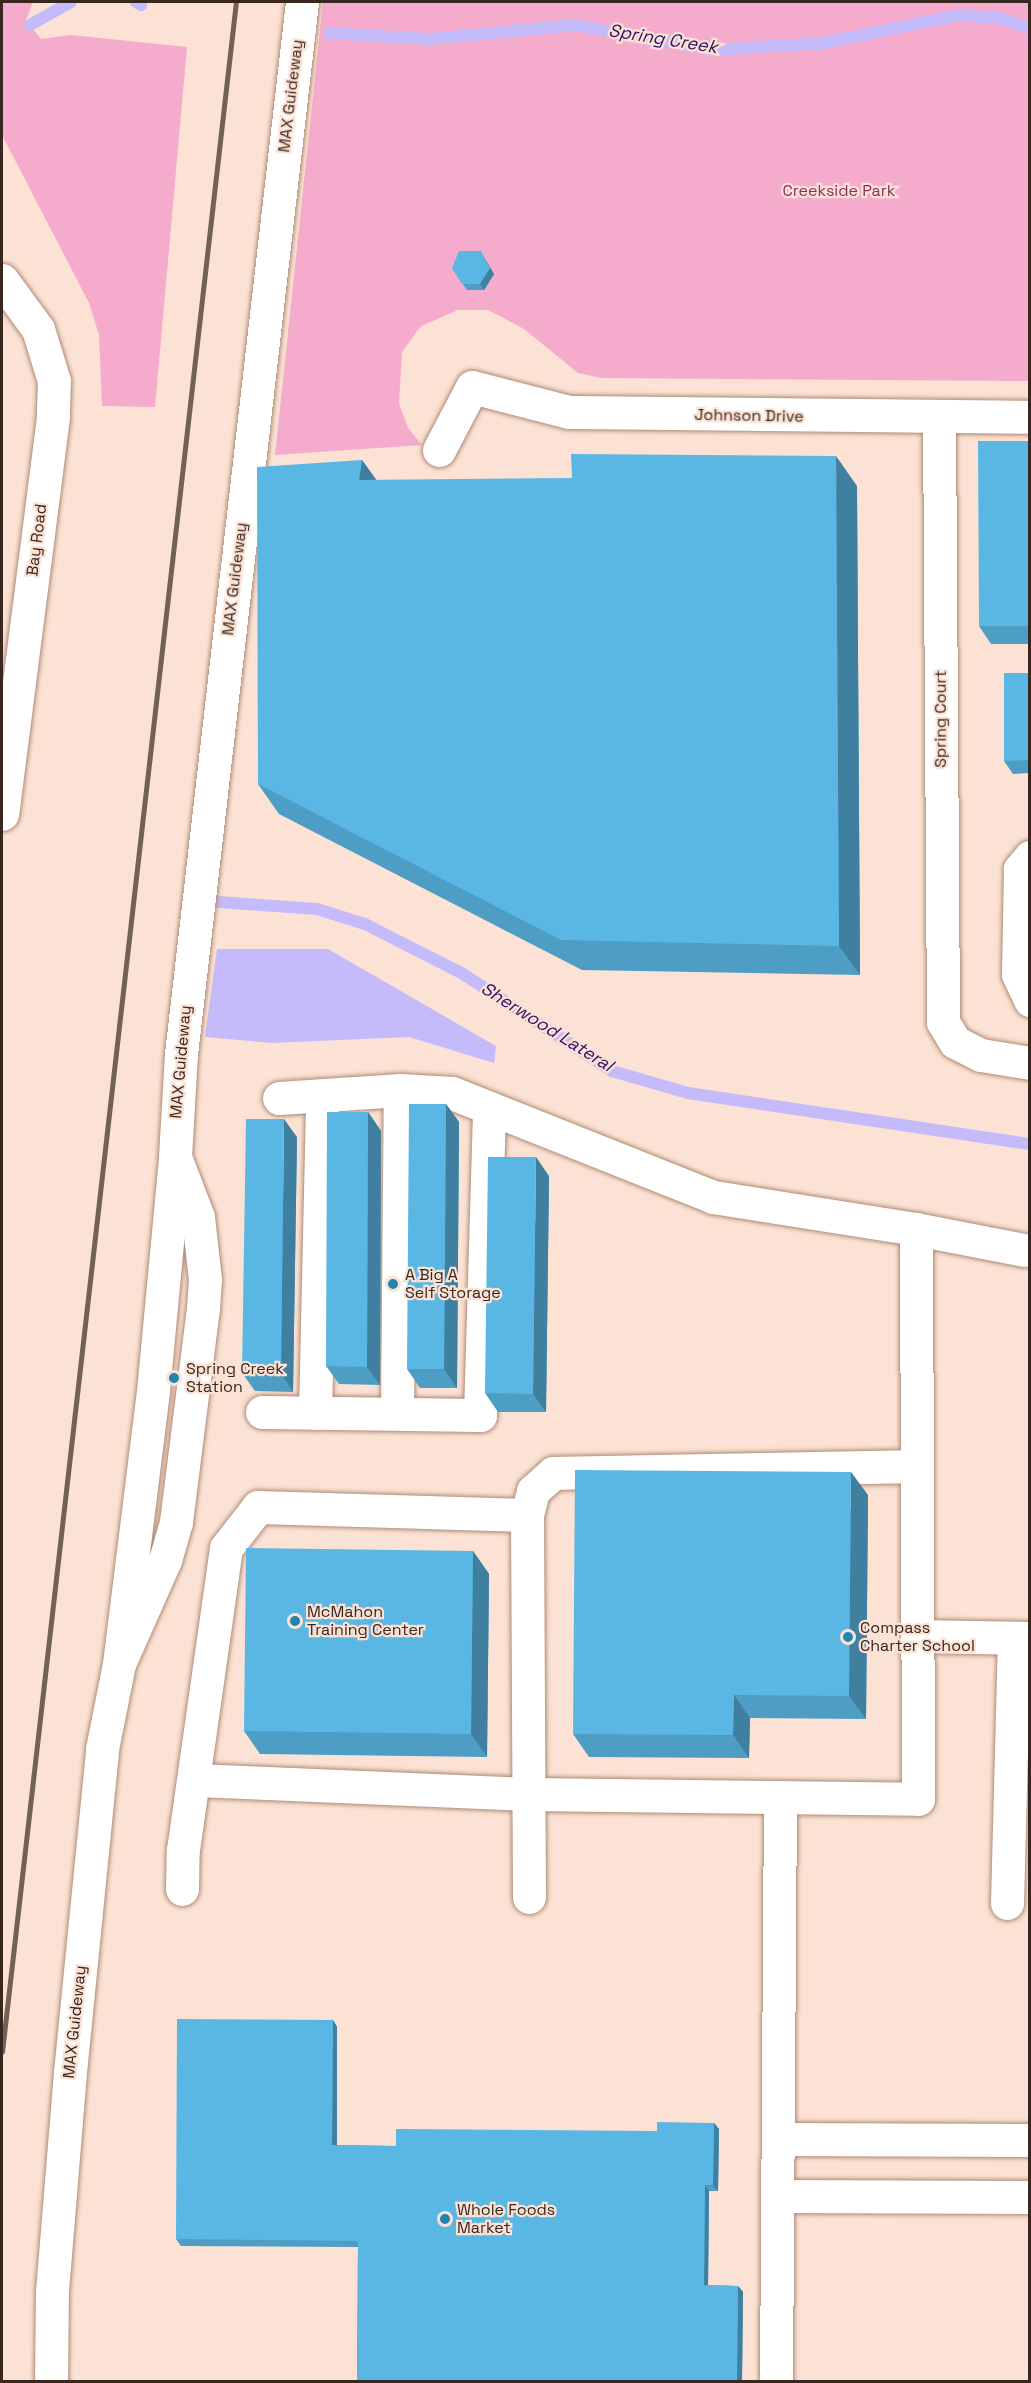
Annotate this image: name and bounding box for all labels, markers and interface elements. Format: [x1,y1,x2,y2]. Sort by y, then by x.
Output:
water label: Spring Creek [607,20,719,58]
street label: MAX Guideway [275,38,307,154]
park label: Creekside Park [783,181,895,201]
street label: Johnson Drive [694,405,804,427]
street label: Bay Road [23,503,51,577]
street label: MAX Guideway [219,521,251,637]
street label: Spring Court [931,670,951,768]
water label: Sherwood Lateral [477,978,617,1076]
street label: MAX Guideway [166,1005,196,1119]
place label: A Big A Self Storage [405,1265,501,1303]
marker: A Big A Self Storage [386,1277,400,1291]
place label: Spring Creek Station [186,1359,284,1397]
marker: Spring Creek Station [167,1371,181,1385]
place label: McMahon Training Center [307,1602,424,1640]
marker: McMahon Training Center [288,1614,302,1628]
place label: Compass Charter School [860,1618,975,1656]
marker: Compass Charter School [841,1630,855,1644]
street label: MAX Guideway [60,1965,90,2079]
place label: Whole Foods Market [457,2200,555,2238]
marker: Whole Foods Market [438,2212,452,2226]

